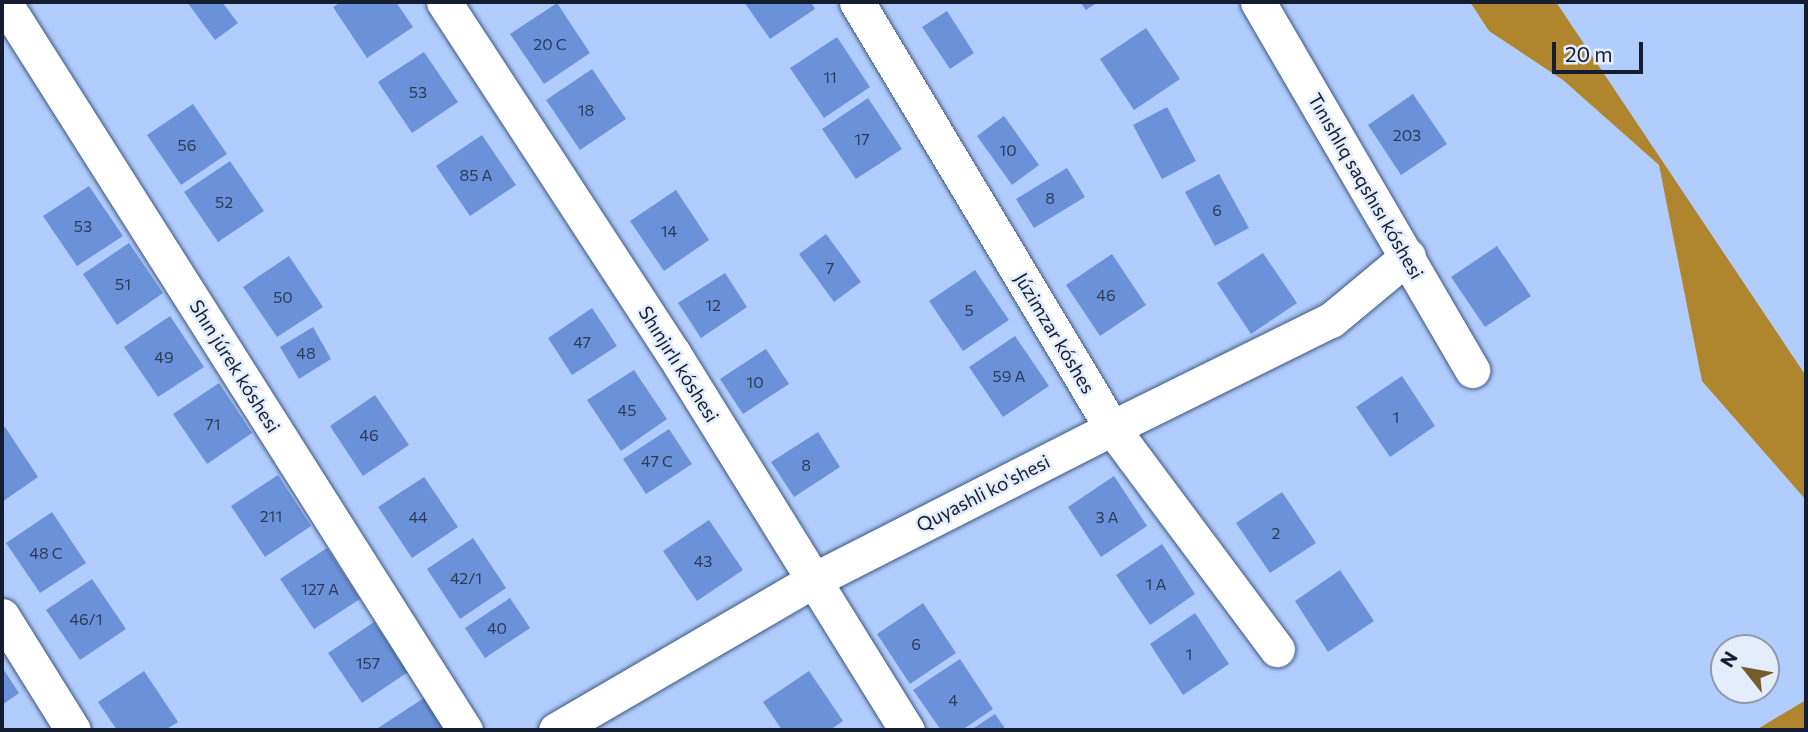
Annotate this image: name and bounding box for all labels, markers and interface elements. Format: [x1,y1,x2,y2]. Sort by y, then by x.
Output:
scale bar [1556,28,1647,72]
house number: 20 С [533,34,567,54]
text: 20 m [1565,41,1613,66]
house number: 11 [823,67,837,87]
house number: 53 [409,82,427,102]
street label: Tınıshlıq saqshısı kóshesi [1303,89,1429,283]
house number: 18 [578,100,594,120]
house number: 203 [1393,125,1421,145]
house number: 17 [854,129,870,149]
house number: 56 [178,135,196,155]
house number: 10 [999,140,1017,160]
house number: 85 А [459,165,493,185]
house number: 8 [1045,188,1055,208]
house number: 52 [215,192,233,212]
house number: 6 [1212,200,1222,220]
house number: 53 [74,216,92,236]
house number: 14 [661,221,677,241]
house number: 7 [826,258,834,278]
street label: Júzimzar kóshes [1010,268,1100,398]
house number: 51 [115,274,131,294]
house number: 46 [1096,285,1116,305]
house number: 50 [273,287,293,307]
street label: Shın júrek kóshesi [185,295,285,437]
house number: 12 [705,295,721,315]
house number: 5 [964,300,974,320]
street label: Shınjırlı kóshesi [634,302,724,426]
house number: 47 [573,332,591,352]
house number: 48 [296,343,316,363]
house number: 49 [154,347,174,367]
house number: 59 А [992,366,1026,386]
house number: 10 [746,372,764,392]
house number: 45 [618,400,636,420]
house number: 1 [1393,407,1399,427]
house number: 71 [205,414,221,434]
house number: 46 [359,425,379,445]
street label: Quyashli ko'shesi [912,450,1054,536]
house number: 47 С [641,451,673,471]
house number: 8 [801,455,811,475]
house number: 211 [260,506,282,526]
house number: 44 [408,507,428,527]
house number: 3 А [1095,507,1119,527]
house number: 2 [1272,523,1280,543]
house number: 48 С [29,543,63,563]
house number: 43 [694,551,712,571]
house number: 42/1 [450,568,482,588]
house number: 1 А [1146,574,1166,594]
house number: 127 А [301,579,339,599]
house number: 46/1 [70,609,102,629]
house number: 40 [487,618,507,638]
house number: 6 [911,634,921,654]
north arrow [1710,634,1780,704]
house number: 1 [1186,644,1192,664]
text: N [1715,647,1742,671]
house number: 157 [356,653,380,673]
house number: 4 [948,690,958,710]

